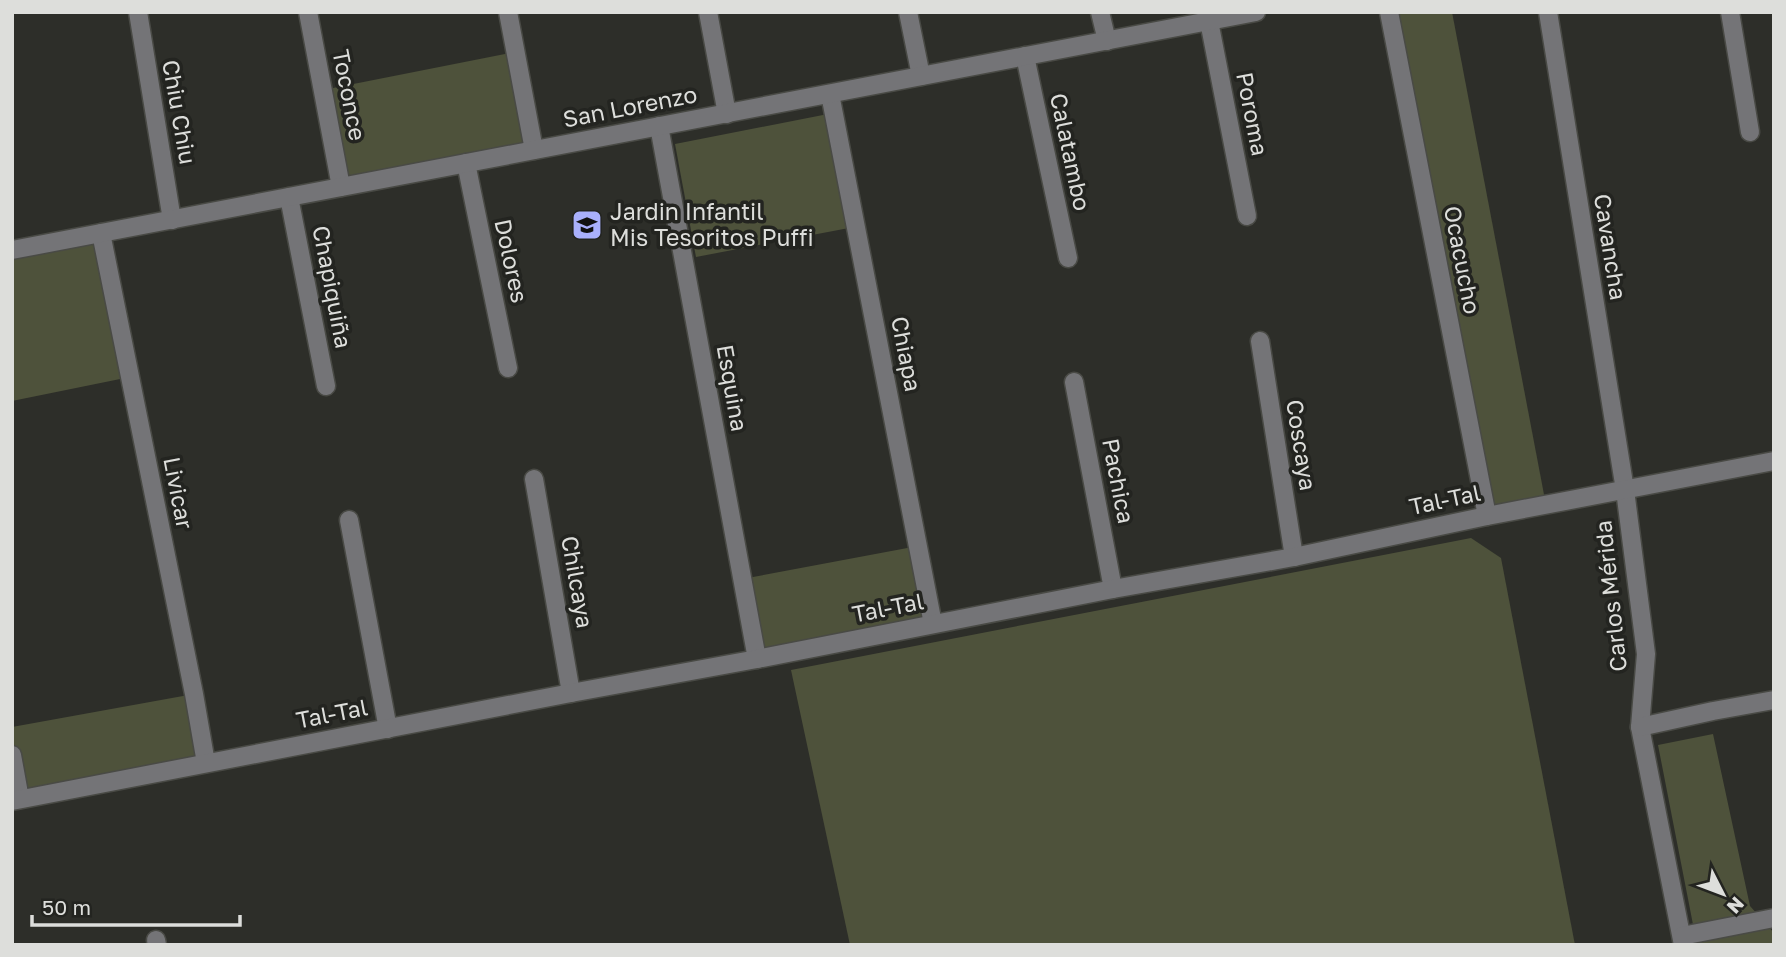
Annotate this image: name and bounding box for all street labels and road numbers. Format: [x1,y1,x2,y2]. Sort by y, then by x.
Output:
street label: Toconce [327,47,373,143]
street label: Chiu Chiu [157,57,203,166]
street label: Poroma [1231,70,1275,158]
street label: San Lorenzo [560,79,699,133]
street label: Calatambo [1045,91,1097,213]
street label: Cavancha [1589,192,1633,302]
street label: Ocacucho [1439,203,1487,316]
street label: Dolores [489,216,535,305]
street label: Chapiquiña [307,223,359,351]
street label: Chiapa [886,314,928,394]
street label: Esquina [712,342,754,433]
street label: Coscaya [1281,397,1323,492]
street label: Pachica [1097,436,1141,526]
street label: Livicar [158,454,200,531]
street label: Tal-Tal [1407,478,1483,520]
street label: Carlos Mérida [1588,519,1632,673]
street label: Chilcaya [556,533,600,630]
street label: Tal-Tal [850,586,926,628]
street label: Tal-Tal [294,692,370,734]

